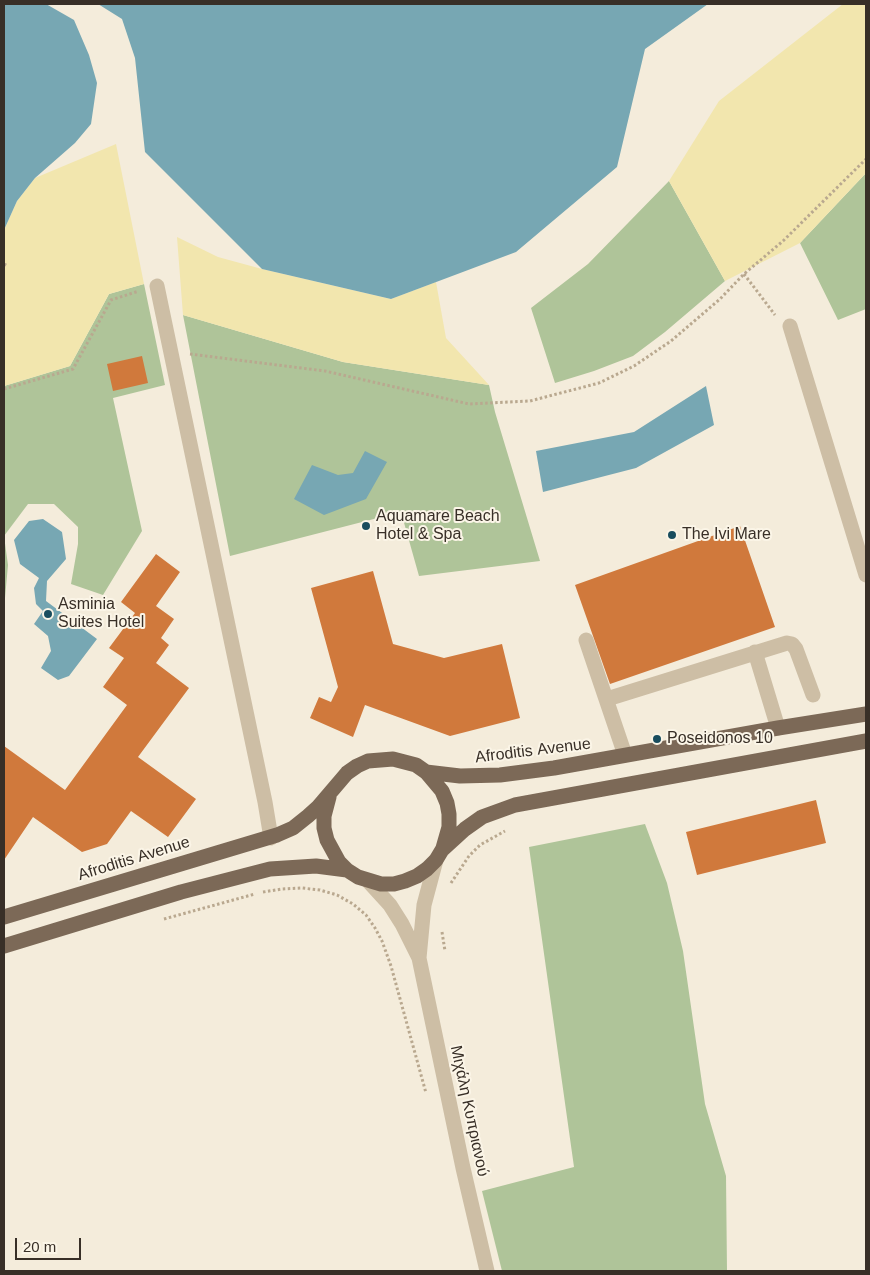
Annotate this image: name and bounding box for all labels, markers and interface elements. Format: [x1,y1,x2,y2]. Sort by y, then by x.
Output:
place label: Aquamare Beach Hotel & Spa [376,507,500,545]
marker: Aquamare Beach Hotel & Spa [360,520,372,532]
place label: The Ivi Mare [682,525,771,545]
marker: The Ivi Mare [666,529,678,541]
place label: Asminia Suites Hotel [58,595,144,633]
marker: Asminia Suites Hotel [42,608,54,620]
place label: Poseidonos 10 [667,729,773,749]
marker: Poseidonos 10 [651,733,663,745]
street label: Afroditis Avenue [474,734,592,768]
street label: Afroditis Avenue [76,833,192,885]
street label: Μιχάλη Κυπριανού [446,1044,492,1178]
scale bar [18,1228,84,1260]
text: 20 m [23,1238,56,1255]

